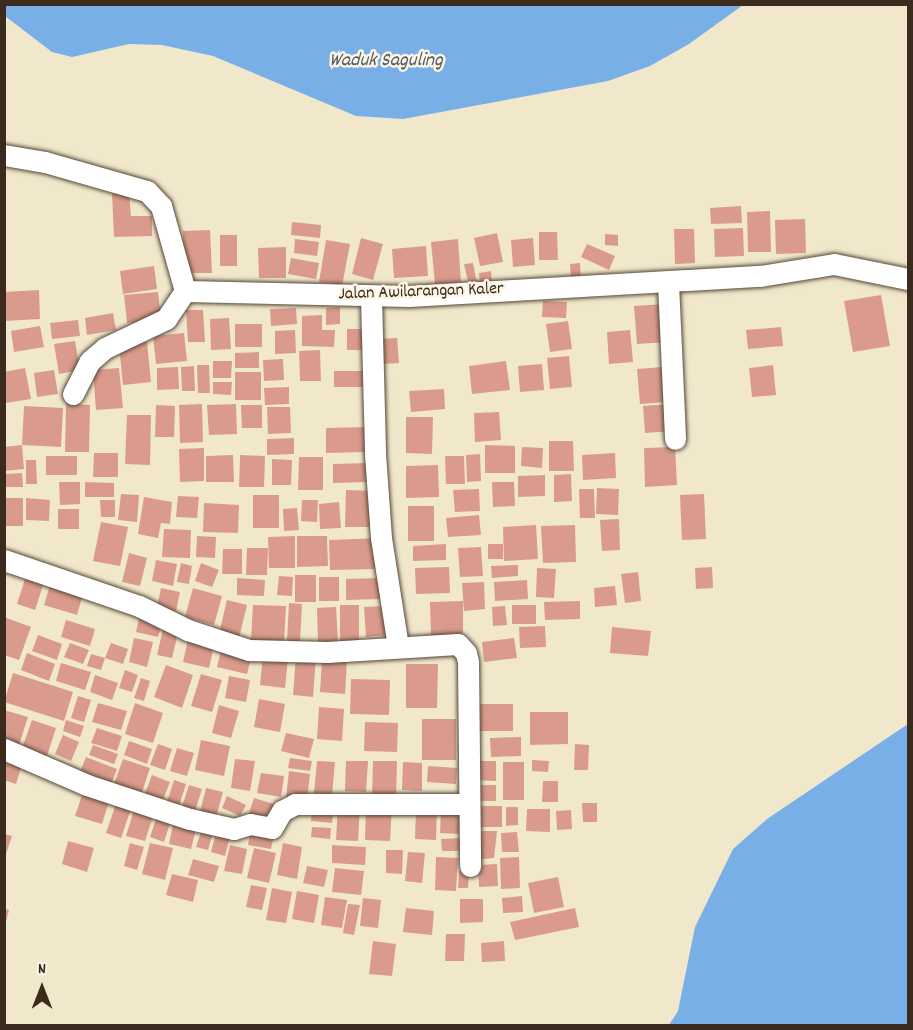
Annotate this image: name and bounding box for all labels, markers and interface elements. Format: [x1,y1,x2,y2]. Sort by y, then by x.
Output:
water label: Waduk Saguling [329,49,443,73]
street label: Jalan Awilarangan Kaler [338,279,504,307]
north arrow [12,958,72,1018]
text: N [38,958,46,981]

